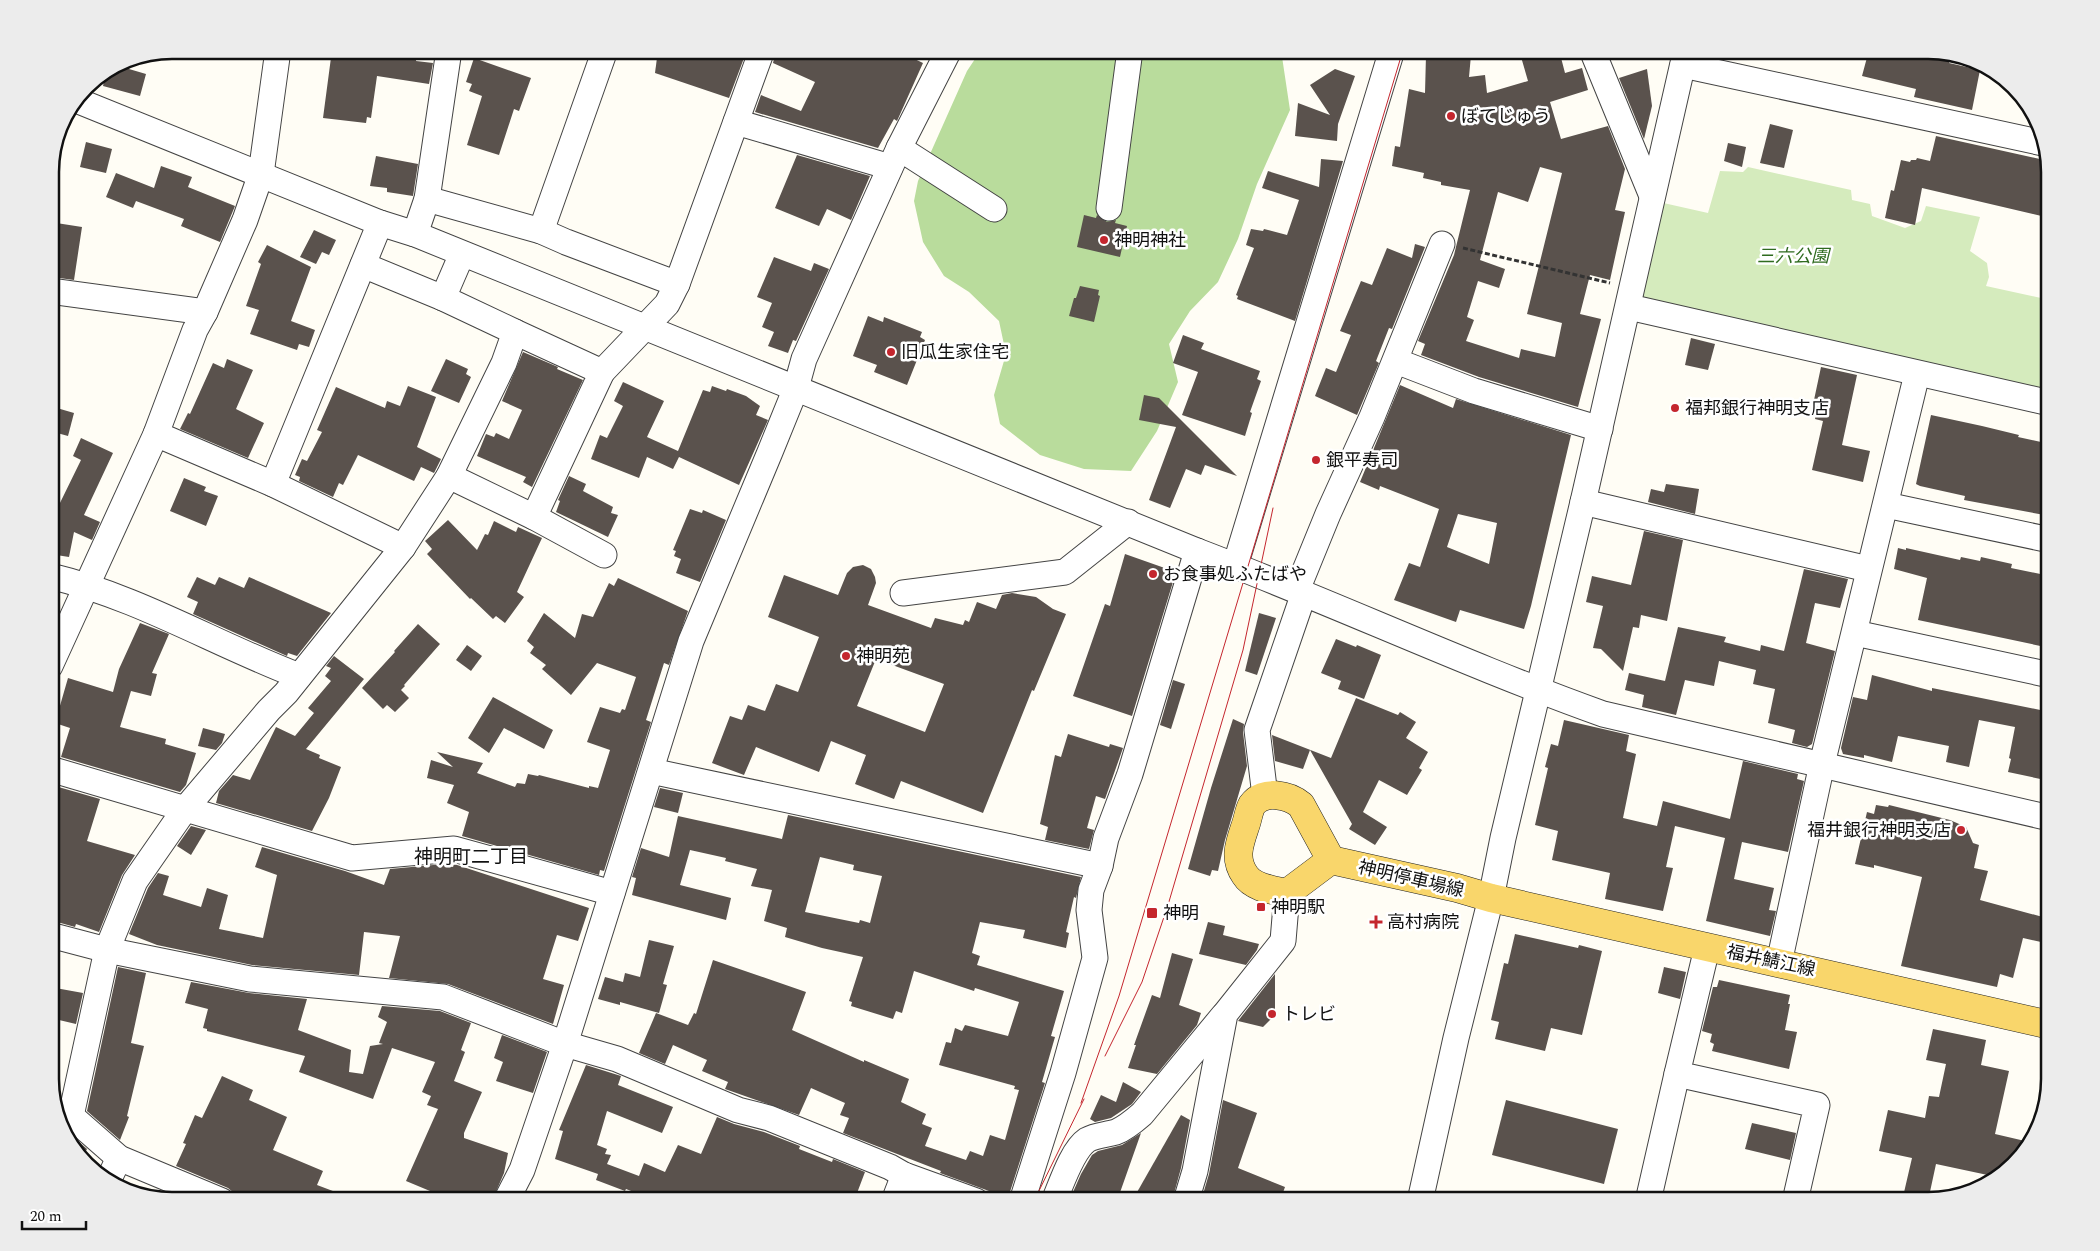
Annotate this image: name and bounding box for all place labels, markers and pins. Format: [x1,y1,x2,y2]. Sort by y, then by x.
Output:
place label: ぼてじゅう [1461,103,1551,130]
marker: ぼてじゅう [1445,110,1457,122]
place label: 神明神社 [1114,227,1186,254]
marker: 神明神社 [1098,234,1110,246]
place label: 旧瓜生家住宅 [901,339,1009,366]
marker: 旧瓜生家住宅 [885,346,897,358]
place label: 福邦銀行神明支店 [1685,395,1829,422]
marker: 福邦銀行神明支店 [1669,402,1681,414]
place label: 銀平寿司 [1326,447,1398,474]
marker: 銀平寿司 [1310,454,1322,466]
place label: お食事処ふたばや [1163,561,1307,588]
marker: お食事処ふたばや [1147,568,1159,580]
place label: 神明苑 [856,643,910,670]
marker: 神明苑 [840,650,852,662]
place label: 福井銀行神明支店 [1807,817,1951,844]
marker: 福井銀行神明支店 [1955,824,1967,836]
place label: 神明駅 [1271,894,1325,921]
place label: 神明 [1163,900,1199,927]
marker: 神明駅 [1255,901,1267,913]
marker: 神明 [1145,906,1159,920]
place label: 高村病院 [1387,909,1459,936]
marker: 高村病院 [1369,915,1383,929]
place label: トレビ [1282,1001,1336,1028]
marker: トレビ [1266,1008,1278,1020]

